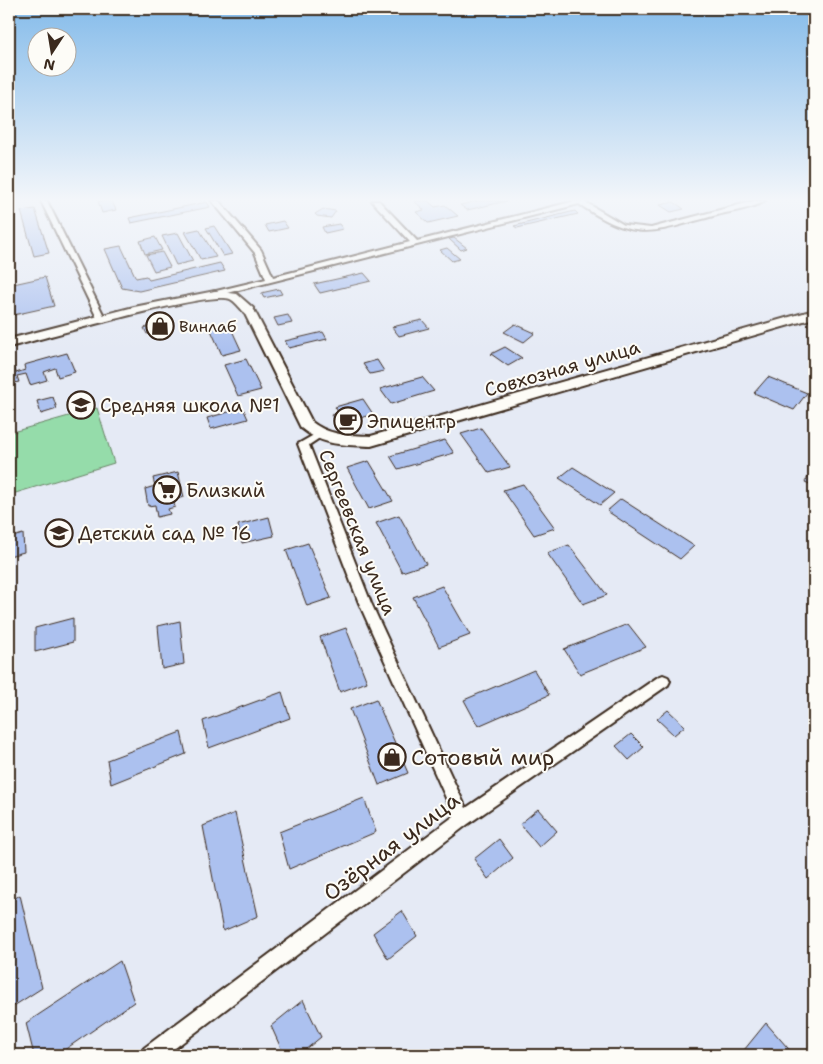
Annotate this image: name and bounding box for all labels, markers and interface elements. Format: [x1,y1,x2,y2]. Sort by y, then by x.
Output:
north arrow [28,28,78,78]
text: N [42,55,57,75]
shop icon: Винлаб [145,311,175,341]
place label: Винлаб [179,316,237,337]
street label: Совхозная улица [482,334,643,403]
school or university icon: Средняя школа №1 [66,390,96,420]
place label: Средняя школа №1 [100,393,280,418]
cafe icon: Эпицентр [333,406,363,436]
place label: Эпицентр [367,409,456,434]
street label: Сергеевская улица [313,446,402,619]
supermarket icon: Близкий [152,475,182,505]
place label: Близкий [186,478,265,503]
school or university icon: Детский сад № 16 [44,518,74,548]
place label: Детский сад № 16 [78,521,252,546]
shop icon: Сотовый мир [377,742,407,772]
place label: Сотовый мир [411,743,554,772]
street label: Озёрная улица [317,785,466,907]

